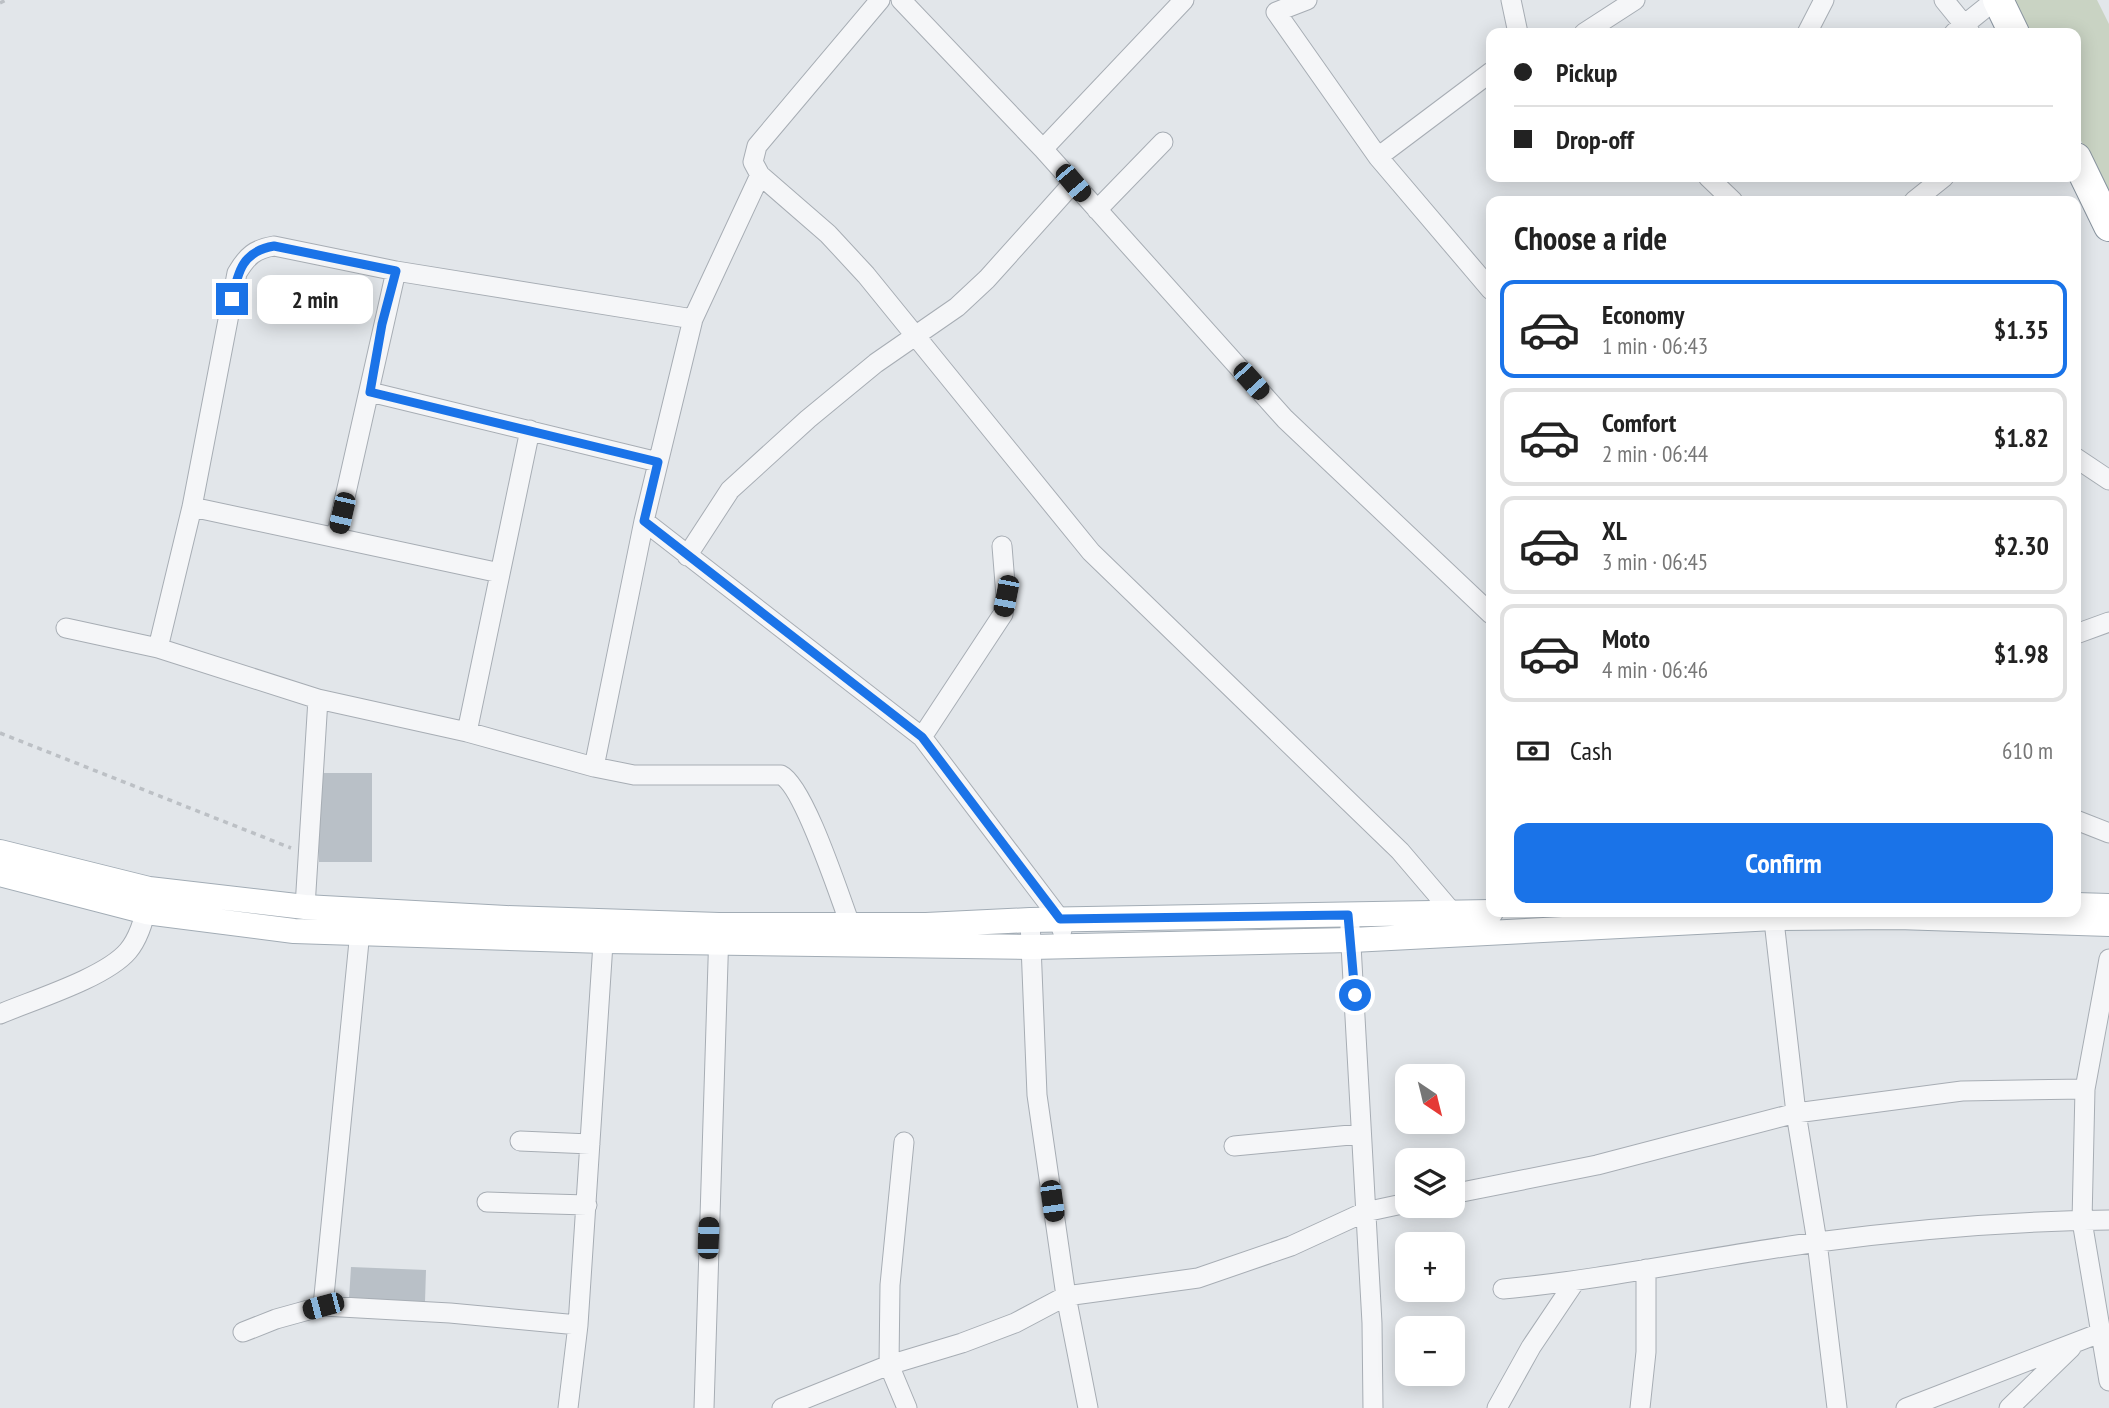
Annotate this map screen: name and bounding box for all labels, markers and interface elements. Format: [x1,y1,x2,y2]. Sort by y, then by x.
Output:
text: Pickup [1556,56,1617,89]
text: Drop-off [1556,123,1634,156]
car [1052,160,1095,206]
text: Choose a ride [1514,217,1667,259]
callout: 2 min [256,274,372,324]
route end [216,283,248,315]
text: 2 min [292,285,338,314]
icon: car [1518,298,1581,361]
text: Economy [1602,298,1684,331]
text: $1.35 [1994,313,2049,346]
text: 1 min · 06:43 [1602,331,1708,360]
car [1230,358,1273,404]
icon: car [1518,406,1581,469]
text: Comfort [1602,406,1676,439]
text: $1.82 [1994,421,2049,454]
text: 2 min · 06:44 [1602,439,1708,468]
car [328,490,357,536]
icon: car [1518,514,1581,577]
text: XL [1602,514,1627,547]
text: $2.30 [1994,529,2049,562]
text: 3 min · 06:45 [1602,547,1708,576]
car [992,573,1021,619]
icon: car [1518,622,1581,685]
text: Moto [1602,622,1650,655]
text: $1.98 [1994,637,2049,670]
text: 4 min · 06:46 [1602,655,1708,684]
icon: cash [1514,732,1552,770]
text: Cash [1570,734,1612,767]
text: 610 m [2002,736,2053,765]
button: Confirm [1514,823,2053,903]
route start [1339,979,1371,1011]
north arrow [1395,1064,1465,1134]
map controls [1395,1064,1465,1386]
button: layers [1395,1148,1465,1218]
car [1039,1179,1066,1223]
car [697,1217,720,1259]
button: + [1395,1232,1465,1302]
car [300,1290,347,1322]
button: − [1395,1316,1465,1386]

